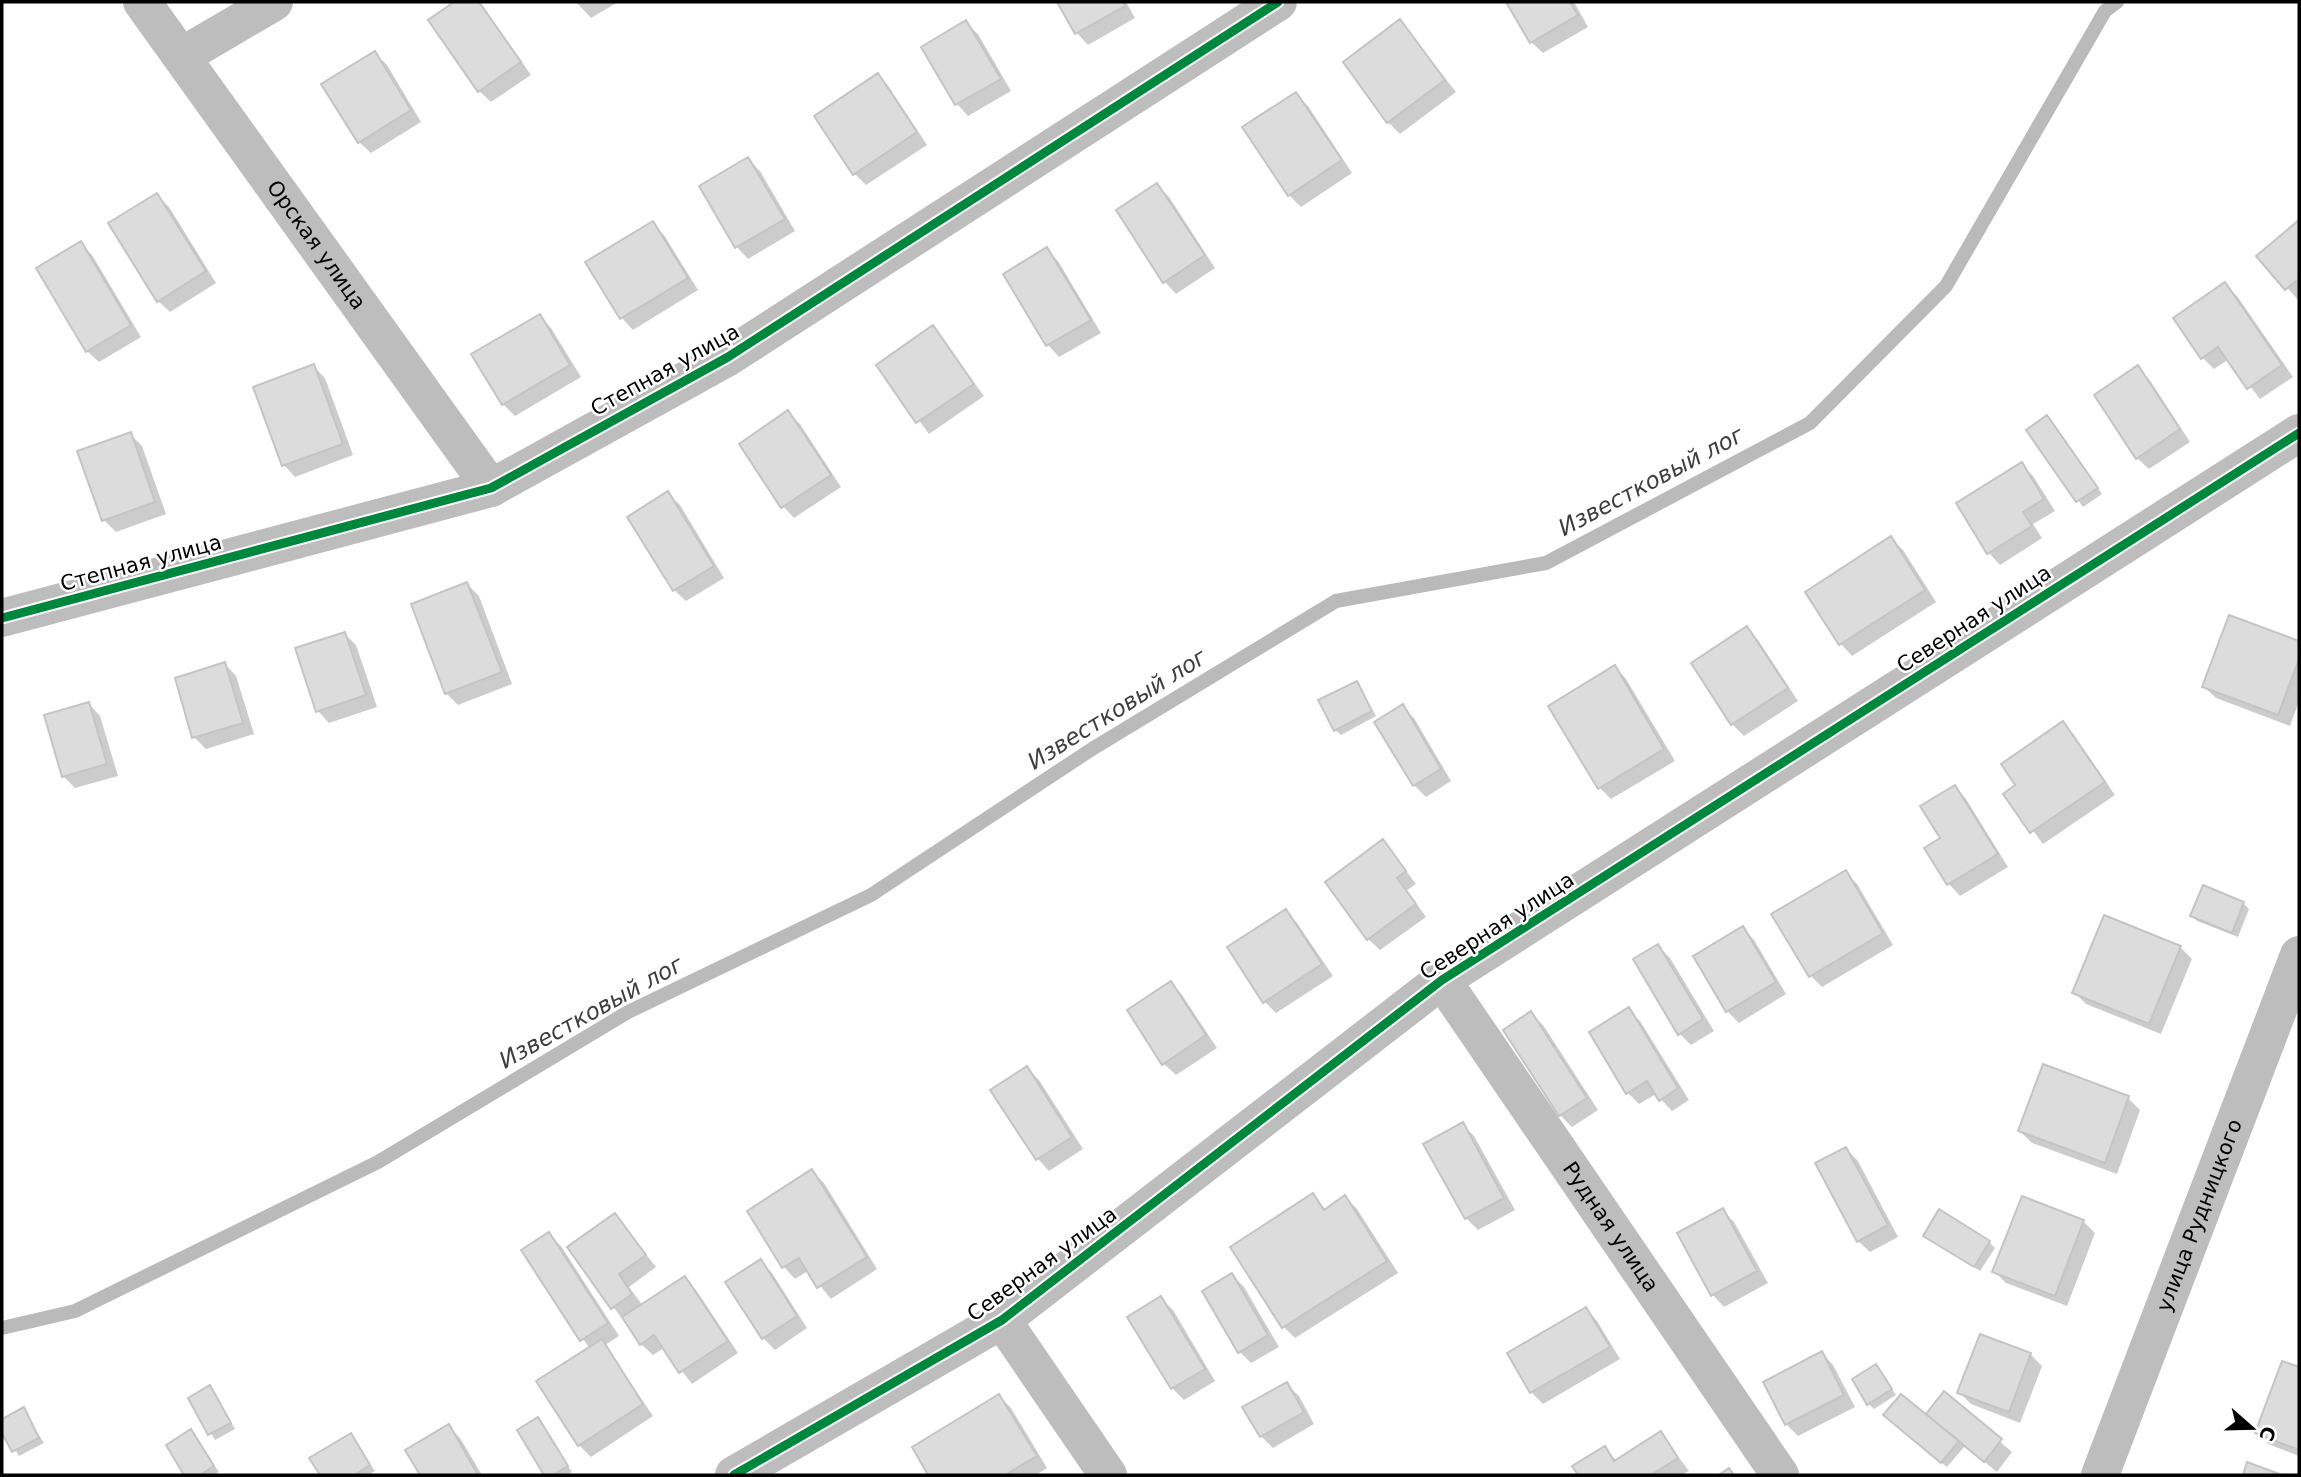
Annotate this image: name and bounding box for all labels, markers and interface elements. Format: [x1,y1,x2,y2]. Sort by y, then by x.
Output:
street label: Орская улица [262,176,371,314]
street label: Степная улица [587,319,743,421]
water label: Известковый лог [1554,421,1749,541]
street label: Степная улица [58,530,224,596]
street label: Северная улица [1892,560,2056,678]
water label: Известковый лог [1023,643,1212,775]
street label: Северная улица [1415,867,1579,985]
water label: Известковый лог [495,950,688,1073]
street label: улица Рудницкого [2152,1116,2247,1315]
street label: Рудная улица [1558,1157,1663,1297]
street label: Северная улица [963,1202,1121,1326]
north arrow [2217,1393,2287,1463]
text: С [2255,1423,2281,1444]

